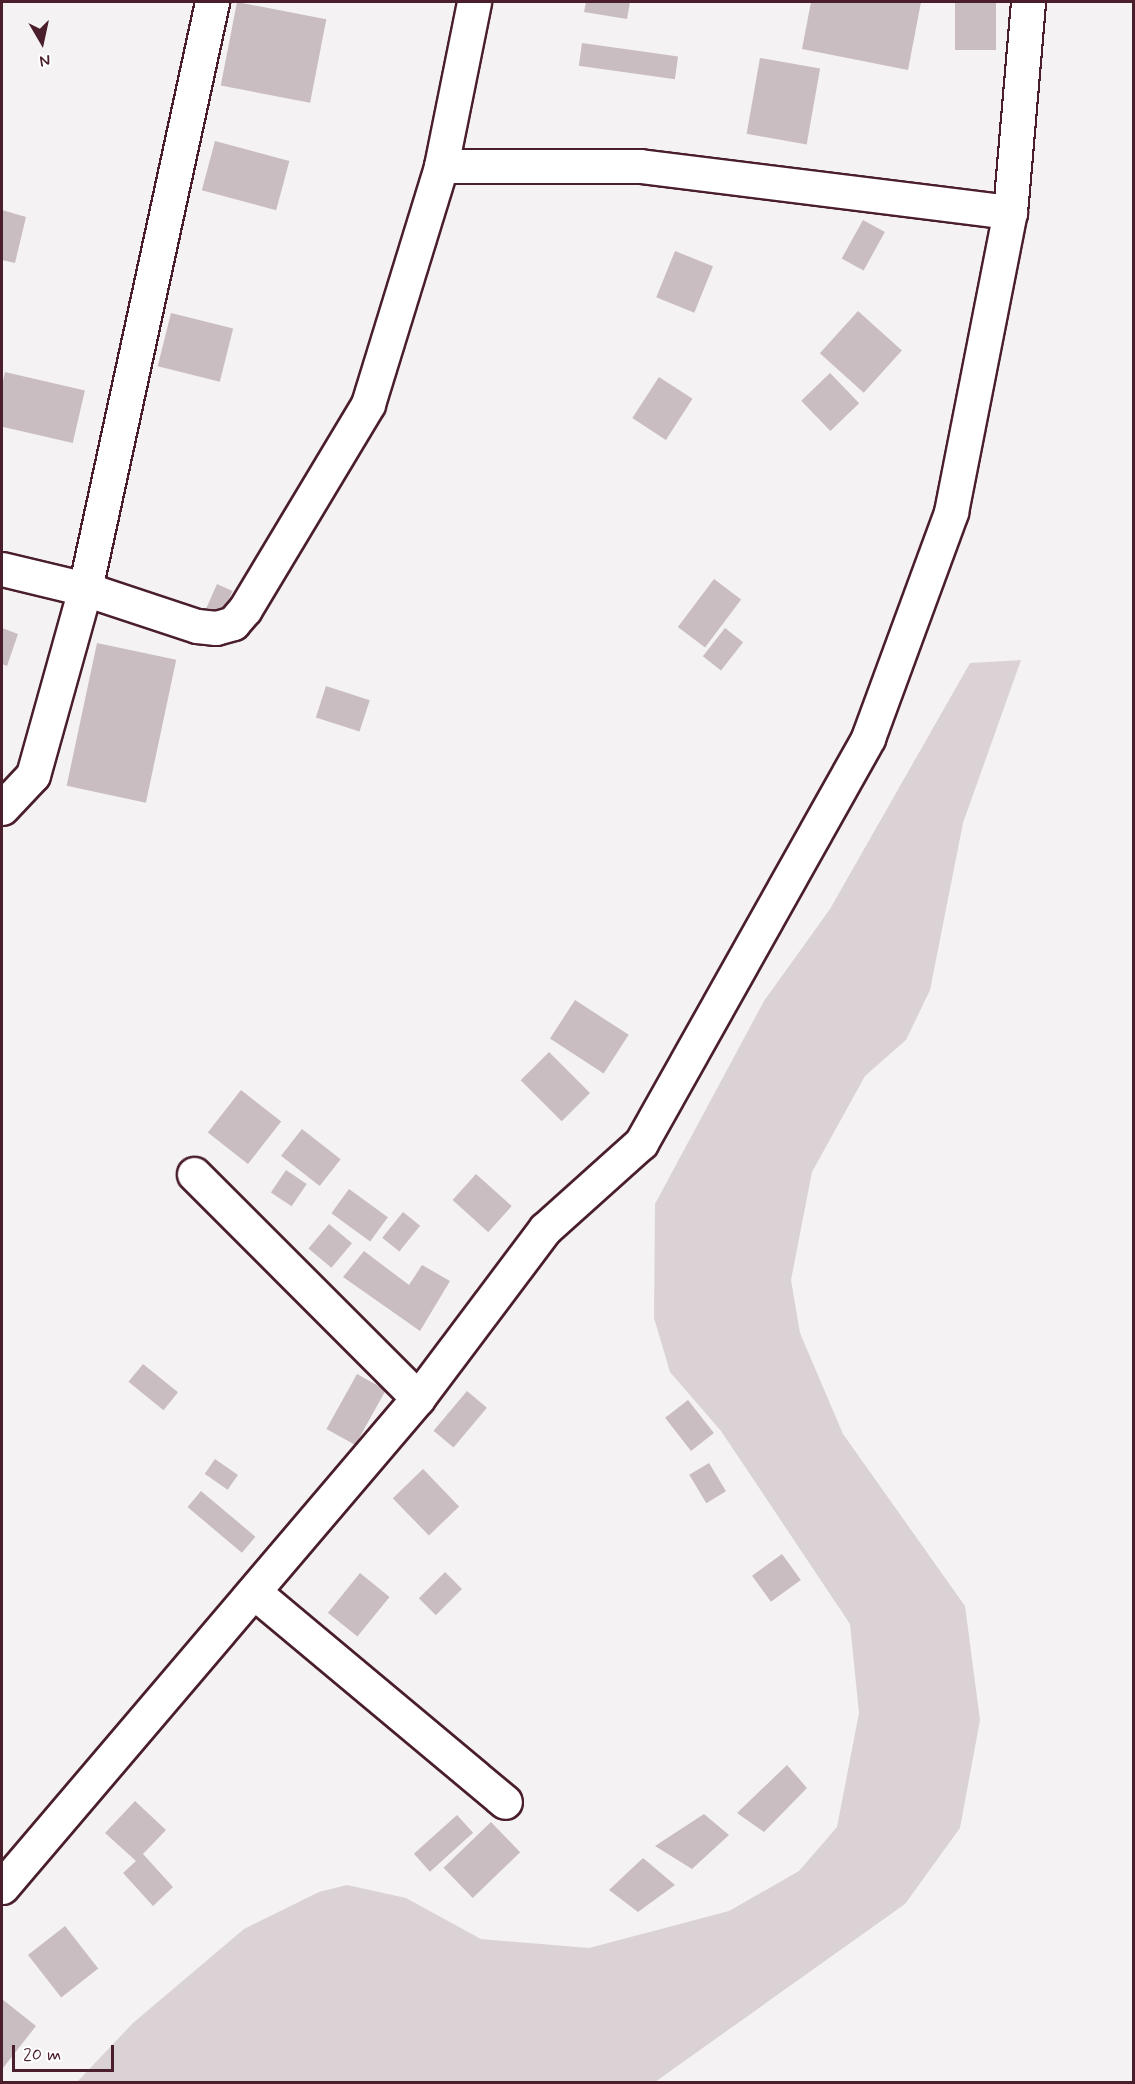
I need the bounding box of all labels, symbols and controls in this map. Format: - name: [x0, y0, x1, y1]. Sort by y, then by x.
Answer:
- north arrow: [12, 12, 72, 72]
- text: N: [38, 49, 52, 71]
- scale bar: [15, 2033, 117, 2071]
- text: 20 m: [23, 2043, 61, 2067]

